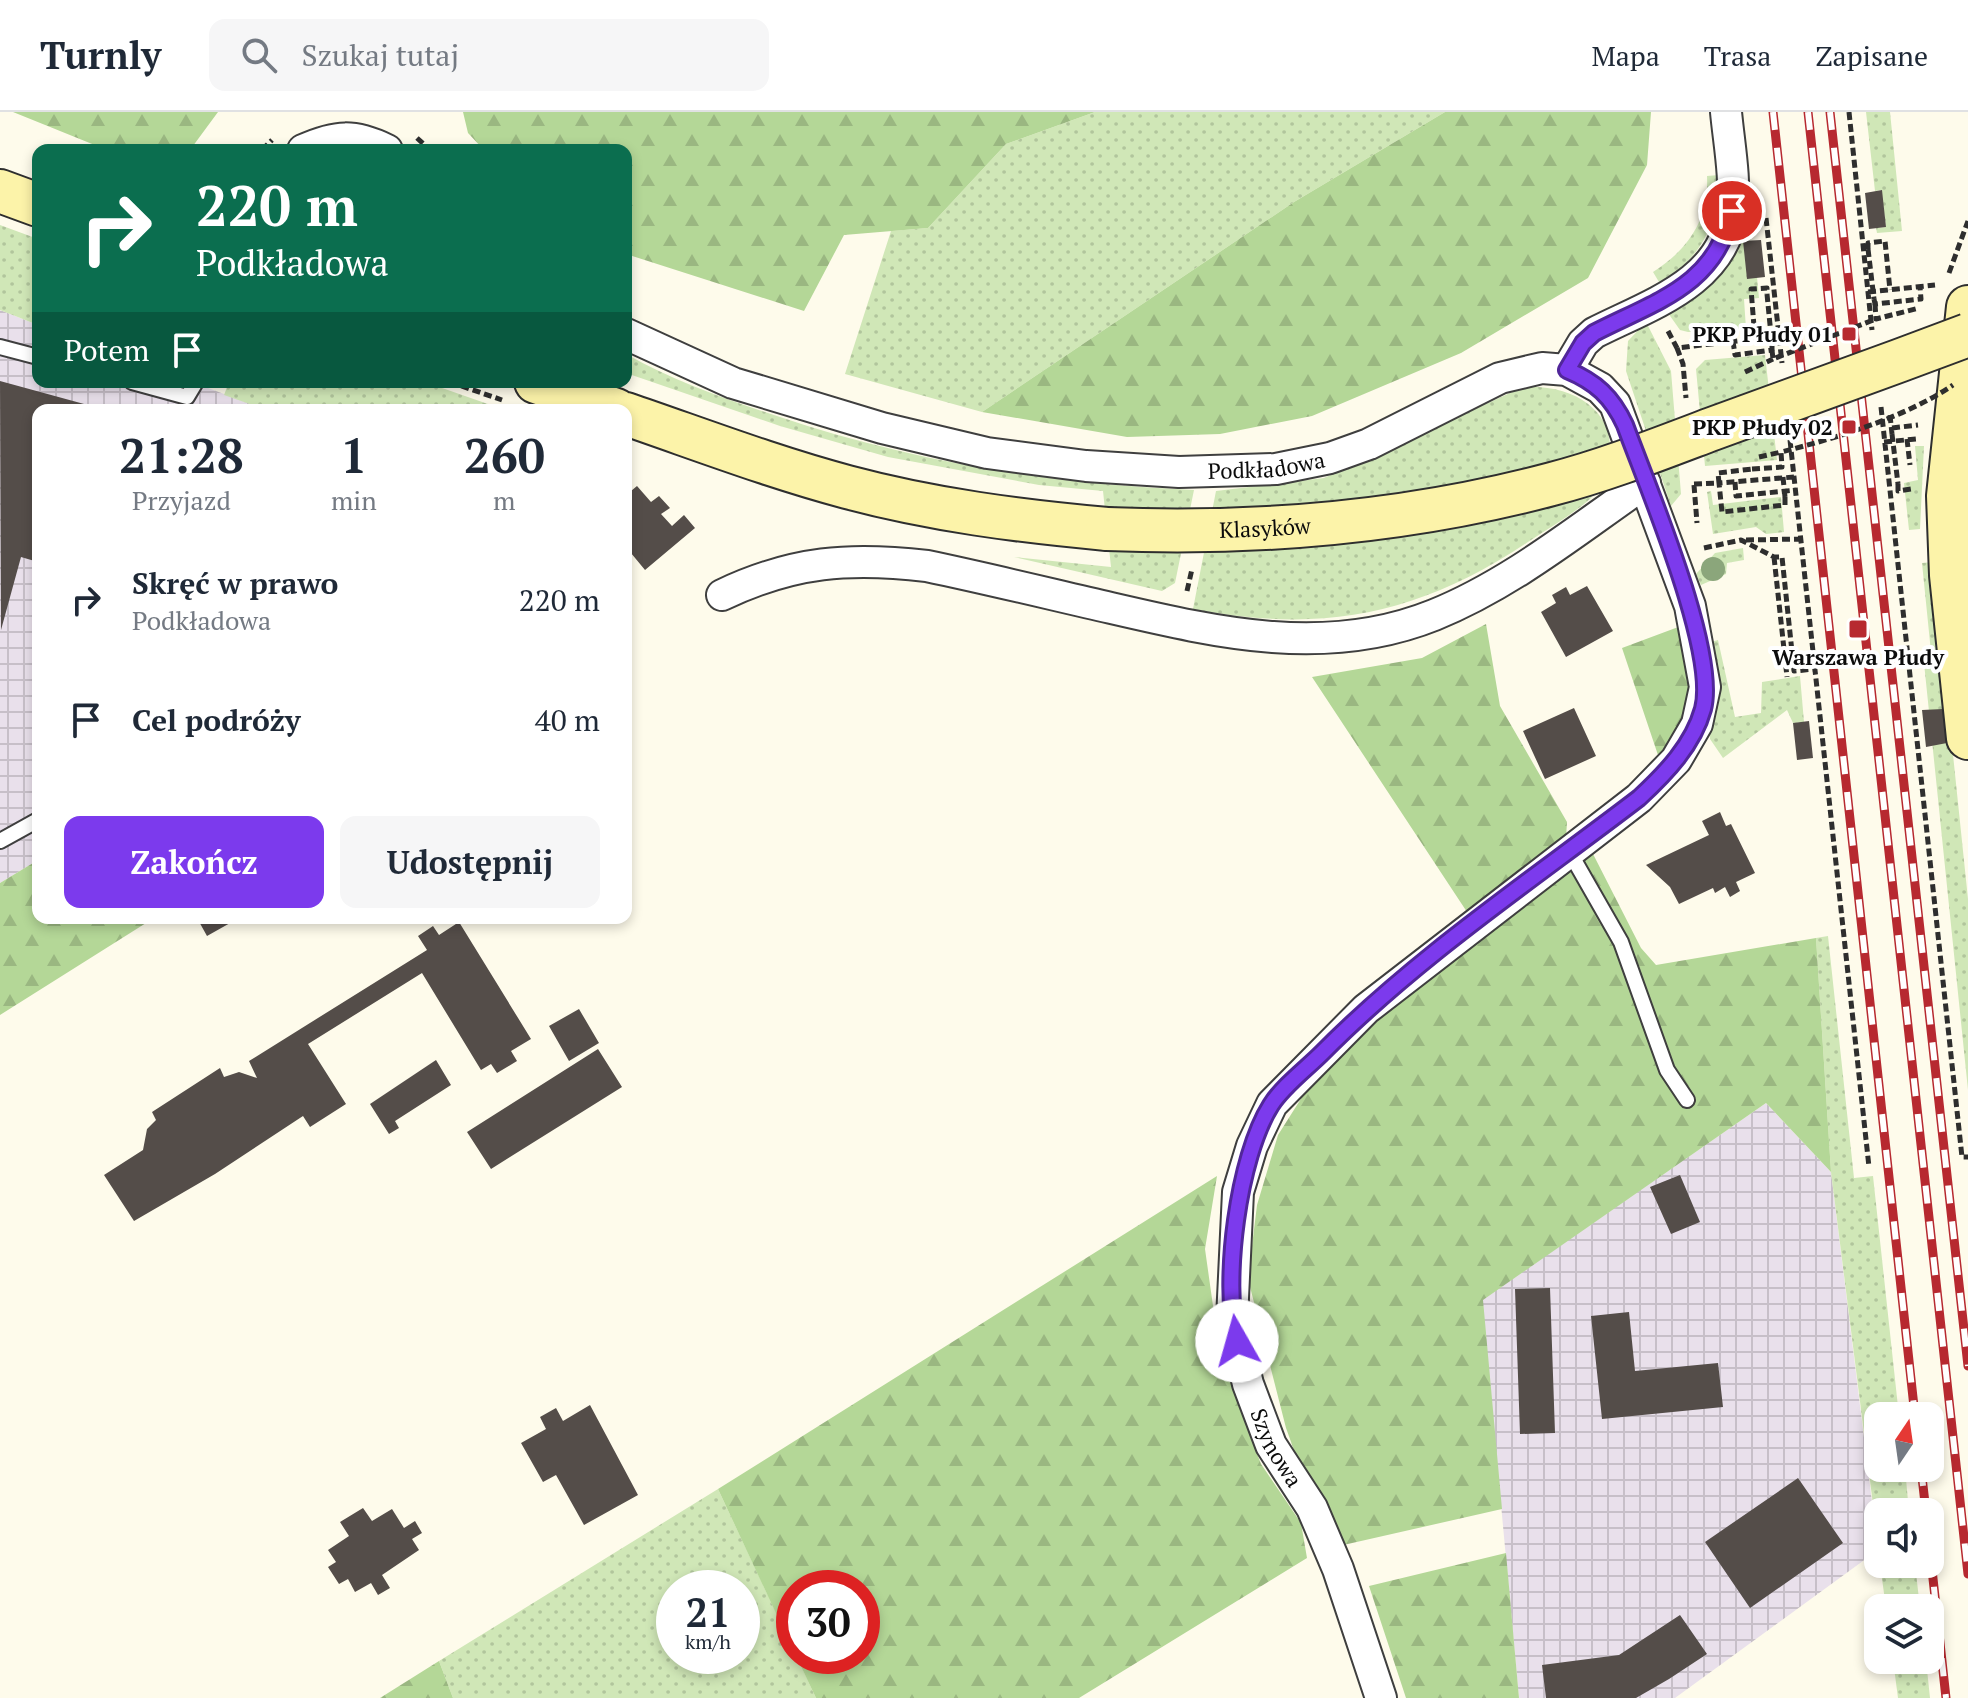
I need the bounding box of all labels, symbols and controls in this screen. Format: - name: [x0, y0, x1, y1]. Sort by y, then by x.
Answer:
- search box: [209, 19, 769, 91]
- text: Turnly: [40, 30, 161, 80]
- icon: search: [237, 33, 281, 77]
- text: Szukaj tutaj: [301, 35, 459, 75]
- text: Mapa: [1591, 37, 1660, 74]
- text: Trasa: [1704, 37, 1772, 74]
- text: Zapisane: [1816, 37, 1928, 74]
- text: 220 m: [196, 168, 358, 242]
- icon: right: [64, 176, 168, 280]
- pin: [1698, 177, 1766, 245]
- icon: arrive: [1710, 189, 1754, 233]
- text: Podkładowa: [196, 239, 389, 286]
- place label: PKP Płudy 01: [1692, 319, 1833, 348]
- marker: PKP Płudy 01: [1840, 325, 1858, 343]
- icon: arrive: [165, 328, 209, 372]
- text: Potem: [64, 330, 149, 370]
- place label: PKP Płudy 02: [1692, 412, 1833, 441]
- marker: PKP Płudy 02: [1840, 418, 1858, 436]
- text: 21:28: [119, 423, 244, 487]
- text: 1: [340, 423, 367, 487]
- text: 260: [464, 423, 545, 487]
- street label: Podkładowa: [1207, 444, 1327, 485]
- text: Przyjazd: [132, 483, 231, 517]
- text: min: [331, 483, 377, 517]
- text: m: [493, 483, 516, 517]
- street label: Klasyków: [1219, 510, 1313, 544]
- text: Skręć w prawo: [132, 563, 338, 603]
- icon: right: [64, 578, 108, 622]
- text: 220 m: [519, 580, 600, 620]
- text: Podkładowa: [132, 603, 271, 637]
- marker: Warszawa Płudy: [1847, 618, 1869, 640]
- place label: Warszawa Płudy: [1772, 642, 1944, 671]
- icon: arrive: [64, 698, 108, 742]
- text: Cel podróży: [132, 700, 301, 740]
- text: 40 m: [535, 700, 600, 740]
- button: Zakończ: [64, 816, 324, 908]
- button: Udostępnij: [340, 816, 600, 908]
- position arrow: [1195, 1299, 1279, 1383]
- north arrow: [1864, 1402, 1944, 1482]
- map controls: [1864, 1402, 1944, 1674]
- street label: Szynowa: [1244, 1404, 1309, 1492]
- button: sound: [1864, 1498, 1944, 1578]
- speed limit sign: 30: [776, 1570, 880, 1674]
- text: 21: [685, 1585, 731, 1638]
- button: layers: [1864, 1594, 1944, 1674]
- text: km/h: [685, 1628, 731, 1655]

